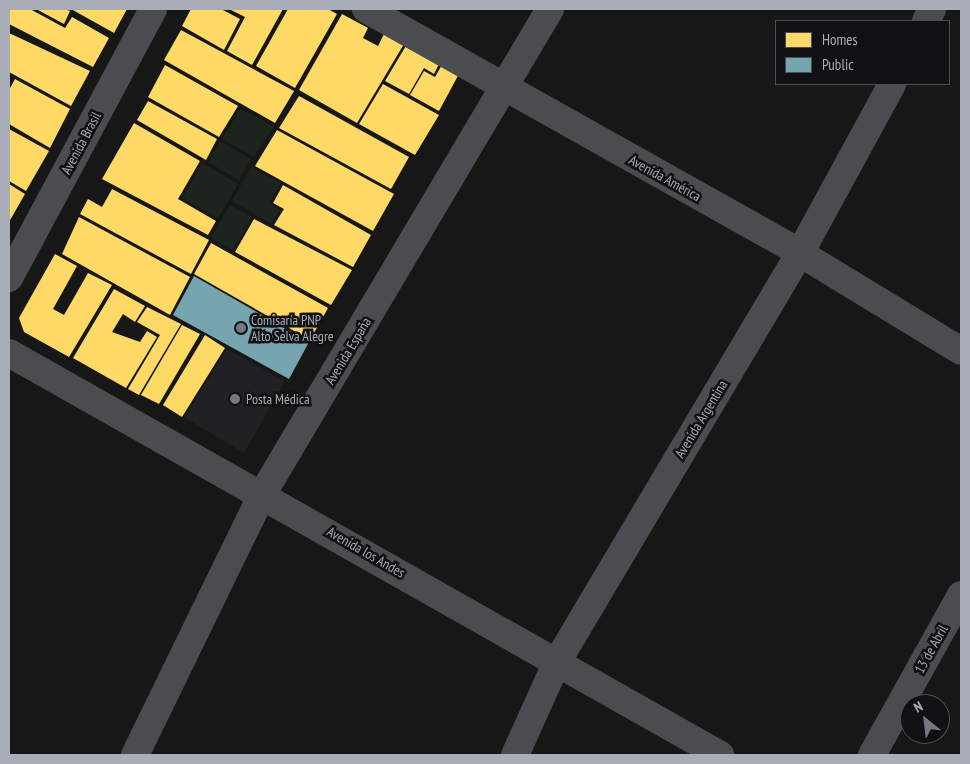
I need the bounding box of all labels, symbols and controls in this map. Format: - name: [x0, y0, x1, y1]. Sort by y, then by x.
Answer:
- legend: [775, 20, 950, 85]
- text: Homes: [822, 30, 858, 49]
- text: Public: [822, 55, 853, 74]
- street label: Avenida Brasil: [58, 109, 104, 177]
- street label: Avenida América: [626, 151, 704, 205]
- place label: Comisaría PNP Alto Selva Alegre: [251, 312, 334, 344]
- street label: Avenida España: [321, 314, 375, 388]
- marker: Comisaría PNP Alto Selva Alegre: [235, 322, 247, 334]
- street label: Avenida Argentina: [671, 377, 731, 461]
- place label: Posta Médica: [246, 391, 309, 407]
- marker: Posta Médica: [228, 392, 242, 406]
- street label: Avenida los Andes: [324, 523, 408, 581]
- street label: 13 de Abril: [911, 622, 951, 676]
- north arrow: [900, 694, 950, 744]
- text: N: [911, 697, 926, 716]

